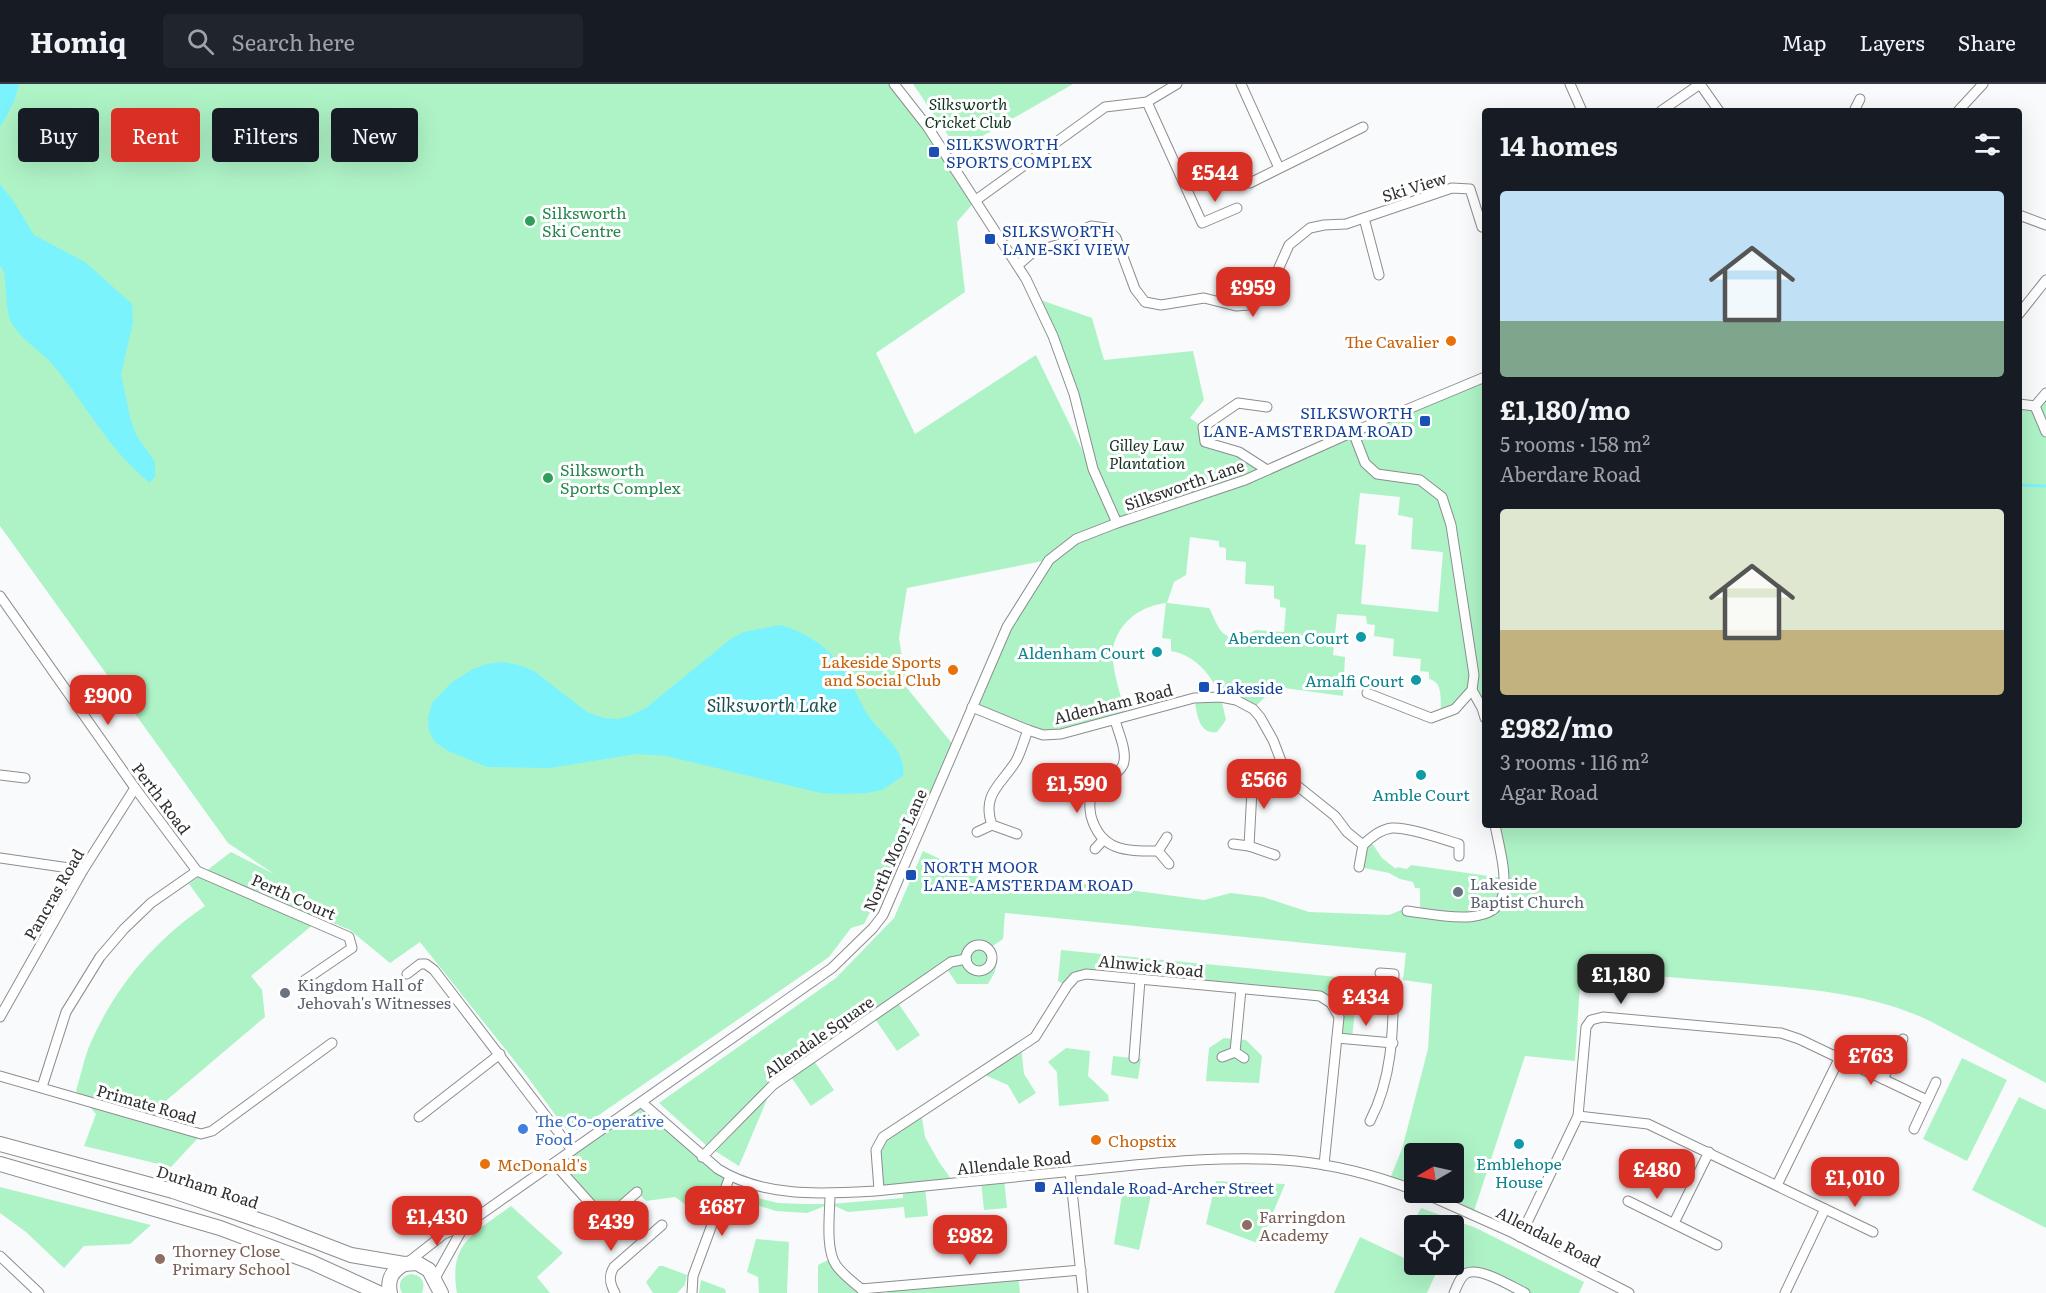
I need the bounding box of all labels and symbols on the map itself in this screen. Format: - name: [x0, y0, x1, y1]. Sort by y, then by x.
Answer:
- park label: Silksworth Cricket Club: [924, 91, 1012, 133]
- place label: SILKSWORTH SPORTS COMPLEX: [946, 131, 1093, 173]
- marker: SILKSWORTH SPORTS COMPLEX: [927, 145, 941, 159]
- pin: £544: [1179, 152, 1251, 203]
- street label: Ski View: [1379, 165, 1450, 207]
- place label: Silksworth Ski Centre: [542, 200, 627, 242]
- marker: Silksworth Ski Centre: [523, 214, 537, 228]
- place label: SILKSWORTH LANE-SKI VIEW: [1002, 218, 1131, 260]
- marker: SILKSWORTH LANE-SKI VIEW: [983, 232, 997, 246]
- pin: £959: [1217, 267, 1289, 318]
- place label: The Cavalier: [1345, 329, 1439, 353]
- marker: The Cavalier: [1444, 334, 1458, 348]
- place label: SILKSWORTH LANE-AMSTERDAM ROAD: [1203, 400, 1413, 442]
- marker: SILKSWORTH LANE-AMSTERDAM ROAD: [1418, 414, 1432, 428]
- park label: Gilley Law Plantation: [1109, 432, 1186, 474]
- street label: Silksworth Lane: [1121, 452, 1247, 516]
- place label: Silksworth Sports Complex: [560, 457, 682, 499]
- marker: Silksworth Sports Complex: [541, 471, 555, 485]
- place label: Aberdeen Court: [1228, 625, 1350, 649]
- marker: Aberdeen Court: [1354, 630, 1368, 644]
- place label: Aldenham Court: [1017, 640, 1146, 664]
- marker: Aldenham Court: [1150, 645, 1164, 659]
- place label: Lakeside Sports and Social Club: [821, 649, 941, 691]
- marker: Lakeside Sports and Social Club: [946, 663, 960, 677]
- place label: Amalfi Court: [1305, 668, 1405, 692]
- marker: Amalfi Court: [1409, 673, 1423, 687]
- pin: £900: [72, 675, 144, 726]
- place label: Lakeside: [1216, 675, 1283, 699]
- street label: Aldenham Road: [1051, 677, 1175, 729]
- marker: Lakeside: [1197, 680, 1211, 694]
- water label: Silksworth Lake: [707, 691, 837, 718]
- street label: Perth Road: [127, 757, 197, 839]
- pin: £566: [1228, 759, 1300, 810]
- pin: £1,590: [1028, 763, 1126, 814]
- marker: Amble Court: [1414, 768, 1428, 782]
- place label: Amble Court: [1372, 782, 1470, 806]
- street label: North Moor Lane: [856, 785, 932, 915]
- street label: Pancras Road: [17, 844, 89, 944]
- place label: NORTH MOOR LANE-AMSTERDAM ROAD: [923, 854, 1133, 896]
- street label: Perth Court: [248, 867, 341, 926]
- marker: NORTH MOOR LANE-AMSTERDAM ROAD: [904, 868, 918, 882]
- place label: Lakeside Baptist Church: [1470, 871, 1585, 913]
- marker: Lakeside Baptist Church: [1451, 885, 1465, 899]
- street label: Alnwick Road: [1097, 948, 1205, 982]
- pin: £1,180: [1572, 954, 1670, 1005]
- place label: Kingdom Hall of Jehovah's Witnesses: [297, 972, 451, 1014]
- pin: £434: [1330, 976, 1402, 1027]
- marker: Kingdom Hall of Jehovah's Witnesses: [278, 986, 292, 1000]
- street label: Allendale Square: [758, 989, 878, 1083]
- pin: £763: [1835, 1035, 1907, 1086]
- street label: Primate Road: [94, 1077, 200, 1129]
- place label: The Co-operative Food: [535, 1108, 664, 1150]
- marker: The Co-operative Food: [516, 1122, 530, 1136]
- place label: Chopstix: [1108, 1128, 1177, 1152]
- marker: Chopstix: [1089, 1133, 1103, 1147]
- marker: Emblehope House: [1512, 1137, 1526, 1151]
- north arrow: [1404, 1143, 1464, 1203]
- street label: Allendale Road: [956, 1144, 1073, 1180]
- pin: £480: [1621, 1149, 1693, 1200]
- place label: Emblehope House: [1476, 1151, 1562, 1193]
- place label: McDonald's: [497, 1152, 587, 1176]
- marker: McDonald's: [478, 1157, 492, 1171]
- pin: £1,010: [1806, 1157, 1904, 1208]
- street label: Durham Road: [154, 1158, 262, 1214]
- place label: Allendale Road-Archer Street: [1052, 1175, 1275, 1199]
- marker: Allendale Road-Archer Street: [1033, 1180, 1047, 1194]
- pin: £687: [686, 1186, 758, 1237]
- pin: £1,430: [388, 1196, 486, 1247]
- street label: Allendale Road: [1492, 1199, 1606, 1273]
- pin: £439: [575, 1201, 647, 1252]
- place label: Farringdon Academy: [1259, 1204, 1346, 1246]
- pin: £982: [934, 1215, 1006, 1266]
- marker: Farringdon Academy: [1240, 1218, 1254, 1232]
- place label: Thorney Close Primary School: [172, 1238, 290, 1280]
- marker: Thorney Close Primary School: [153, 1252, 167, 1266]

